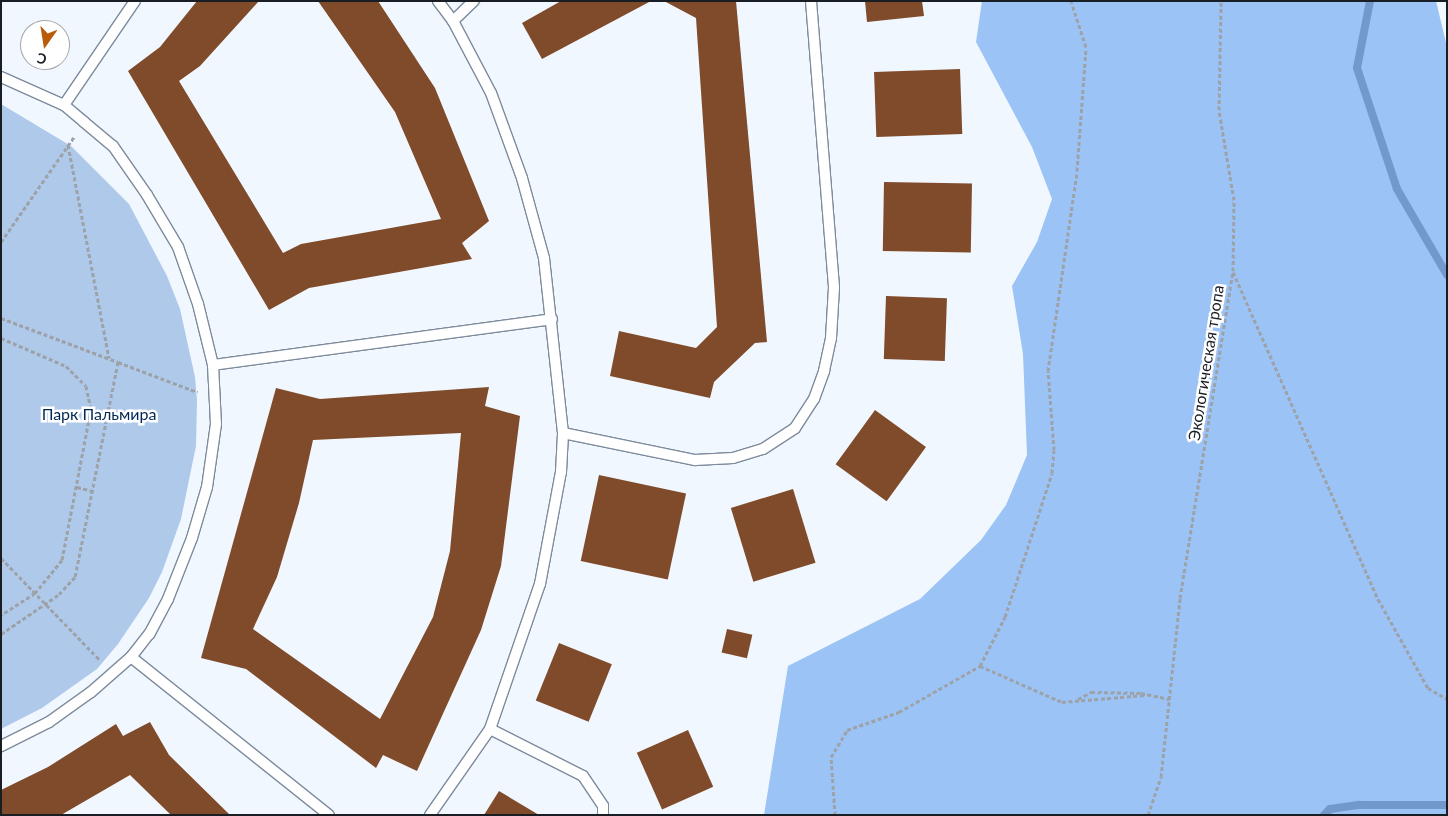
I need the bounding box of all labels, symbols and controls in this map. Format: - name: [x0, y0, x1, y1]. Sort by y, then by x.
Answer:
- north arrow: [20, 20, 70, 70]
- text: С: [35, 50, 48, 68]
- street label: Экологическая тропа: [1184, 284, 1228, 442]
- park label: Парк Пальмира: [42, 404, 156, 424]

